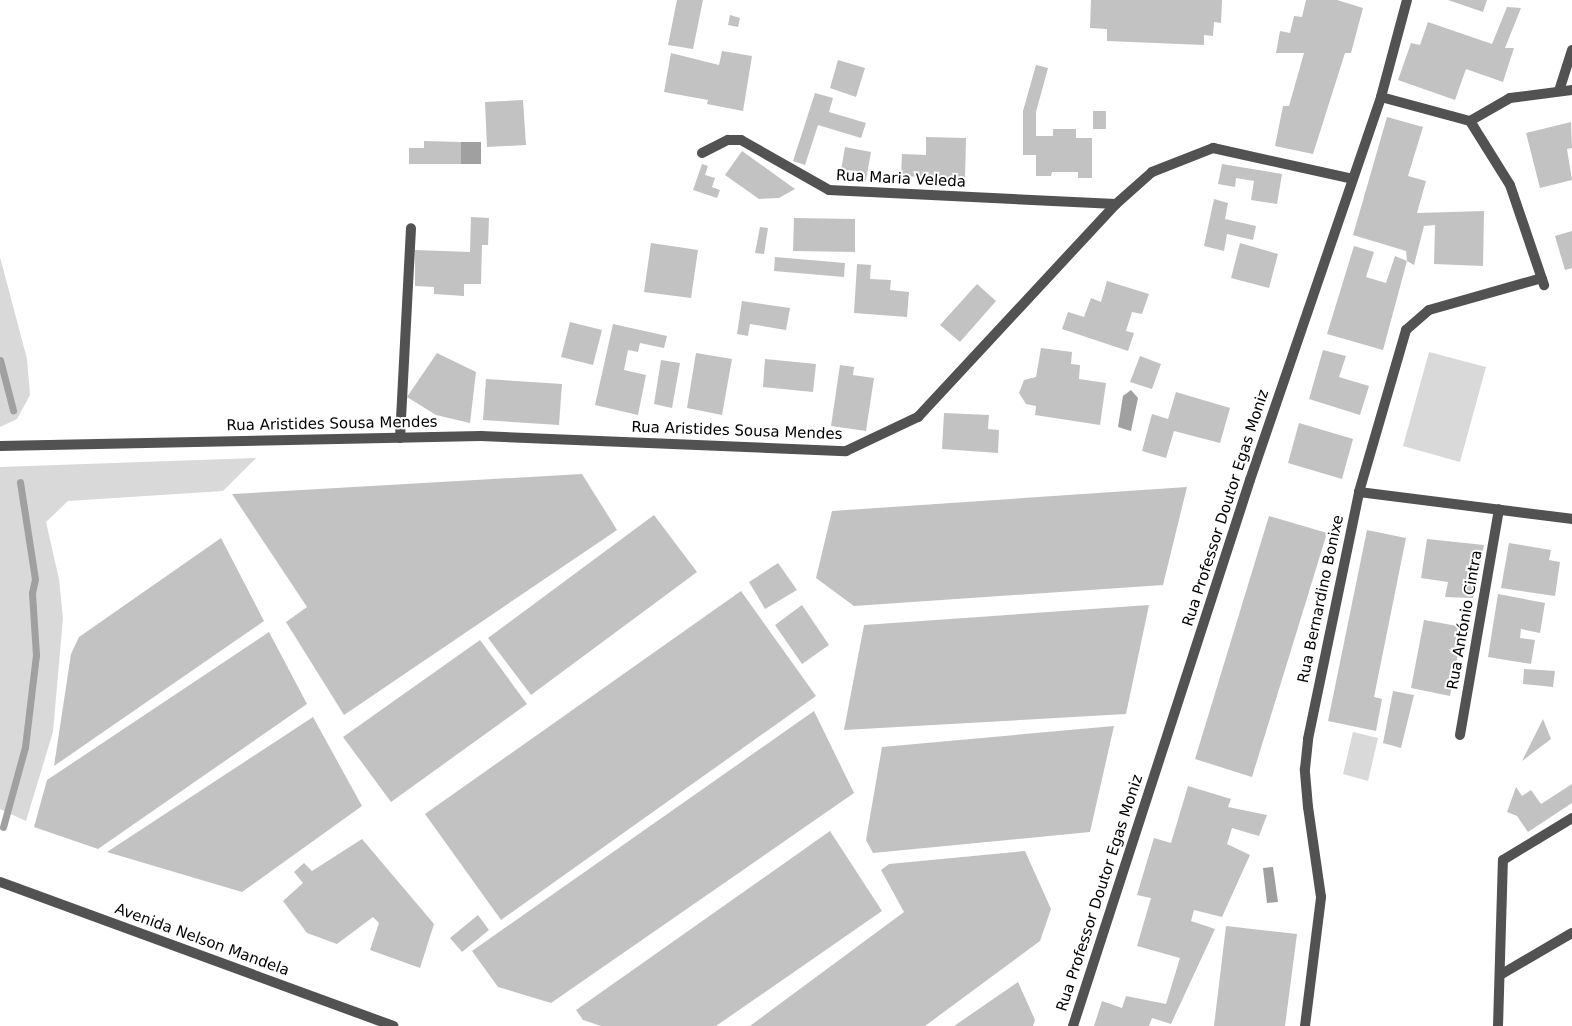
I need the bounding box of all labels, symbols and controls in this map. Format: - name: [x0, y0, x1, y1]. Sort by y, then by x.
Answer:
- street label: Rua Maria Veleda: [836, 167, 966, 191]
- street label: Rua Professor Doutor Egas Moniz: [1179, 387, 1273, 629]
- street label: Rua Aristides Sousa Mendes: [226, 413, 438, 435]
- street label: Rua Aristides Sousa Mendes: [631, 418, 843, 444]
- street label: Rua Bernardino Bonixe: [1294, 513, 1348, 685]
- street label: Rua António Cintra: [1444, 549, 1486, 691]
- street label: Rua Professor Doutor Egas Moniz: [1053, 772, 1147, 1014]
- street label: Avenida Nelson Mandela: [112, 900, 292, 980]

